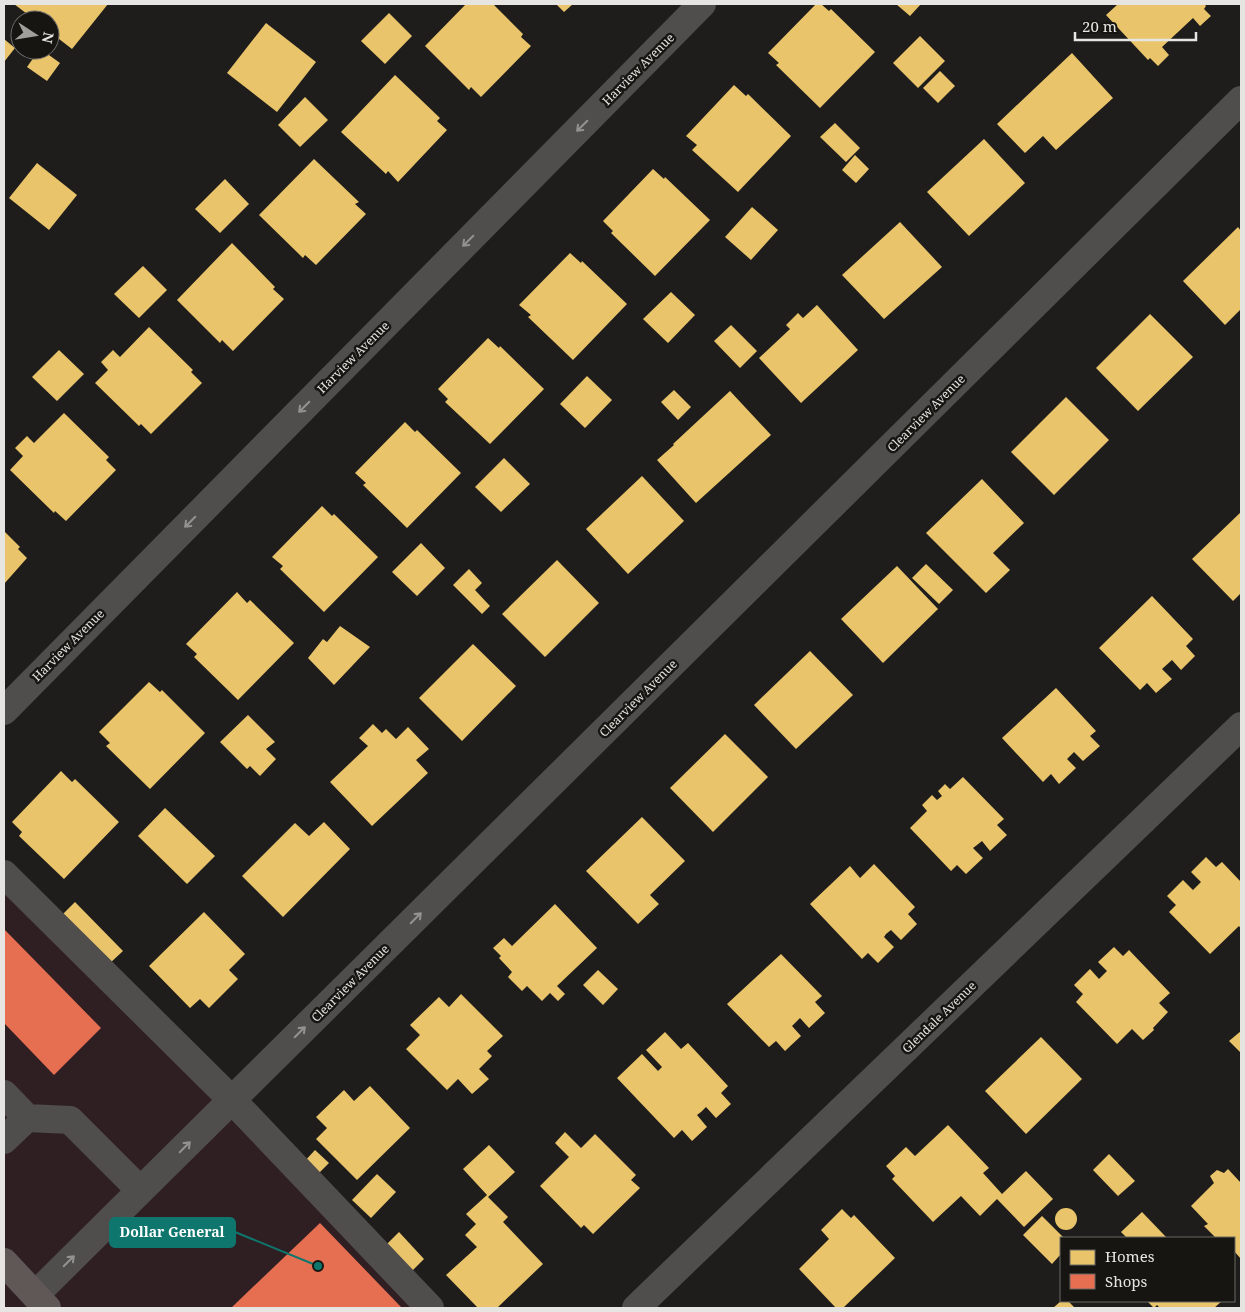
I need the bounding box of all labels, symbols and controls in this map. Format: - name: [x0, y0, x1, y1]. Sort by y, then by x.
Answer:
- north arrow: [10, 10, 60, 60]
- scale bar: [1075, 10, 1196, 42]
- text: 20 m: [1082, 16, 1117, 36]
- street label: Harview Avenue: [598, 29, 678, 109]
- text: N: [38, 30, 59, 45]
- one-way arrow: [576, 119, 588, 132]
- one-way arrow: [462, 235, 474, 247]
- street label: Harview Avenue: [313, 317, 393, 397]
- street label: Clearview Avenue: [883, 370, 969, 456]
- one-way arrow: [298, 400, 310, 413]
- one-way arrow: [184, 516, 196, 528]
- street label: Harview Avenue: [28, 605, 108, 685]
- street label: Clearview Avenue: [595, 655, 681, 741]
- one-way arrow: [409, 912, 422, 924]
- street label: Clearview Avenue: [307, 940, 393, 1026]
- street label: Glendale Avenue: [898, 977, 980, 1057]
- one-way arrow: [294, 1026, 306, 1038]
- one-way arrow: [179, 1140, 191, 1153]
- callout: Dollar General: [110, 1218, 235, 1247]
- text: Dollar General: [119, 1222, 225, 1241]
- legend: [1060, 1237, 1235, 1302]
- text: Homes: [1105, 1246, 1155, 1266]
- one-way arrow: [63, 1255, 76, 1267]
- text: Shops: [1105, 1271, 1148, 1291]

